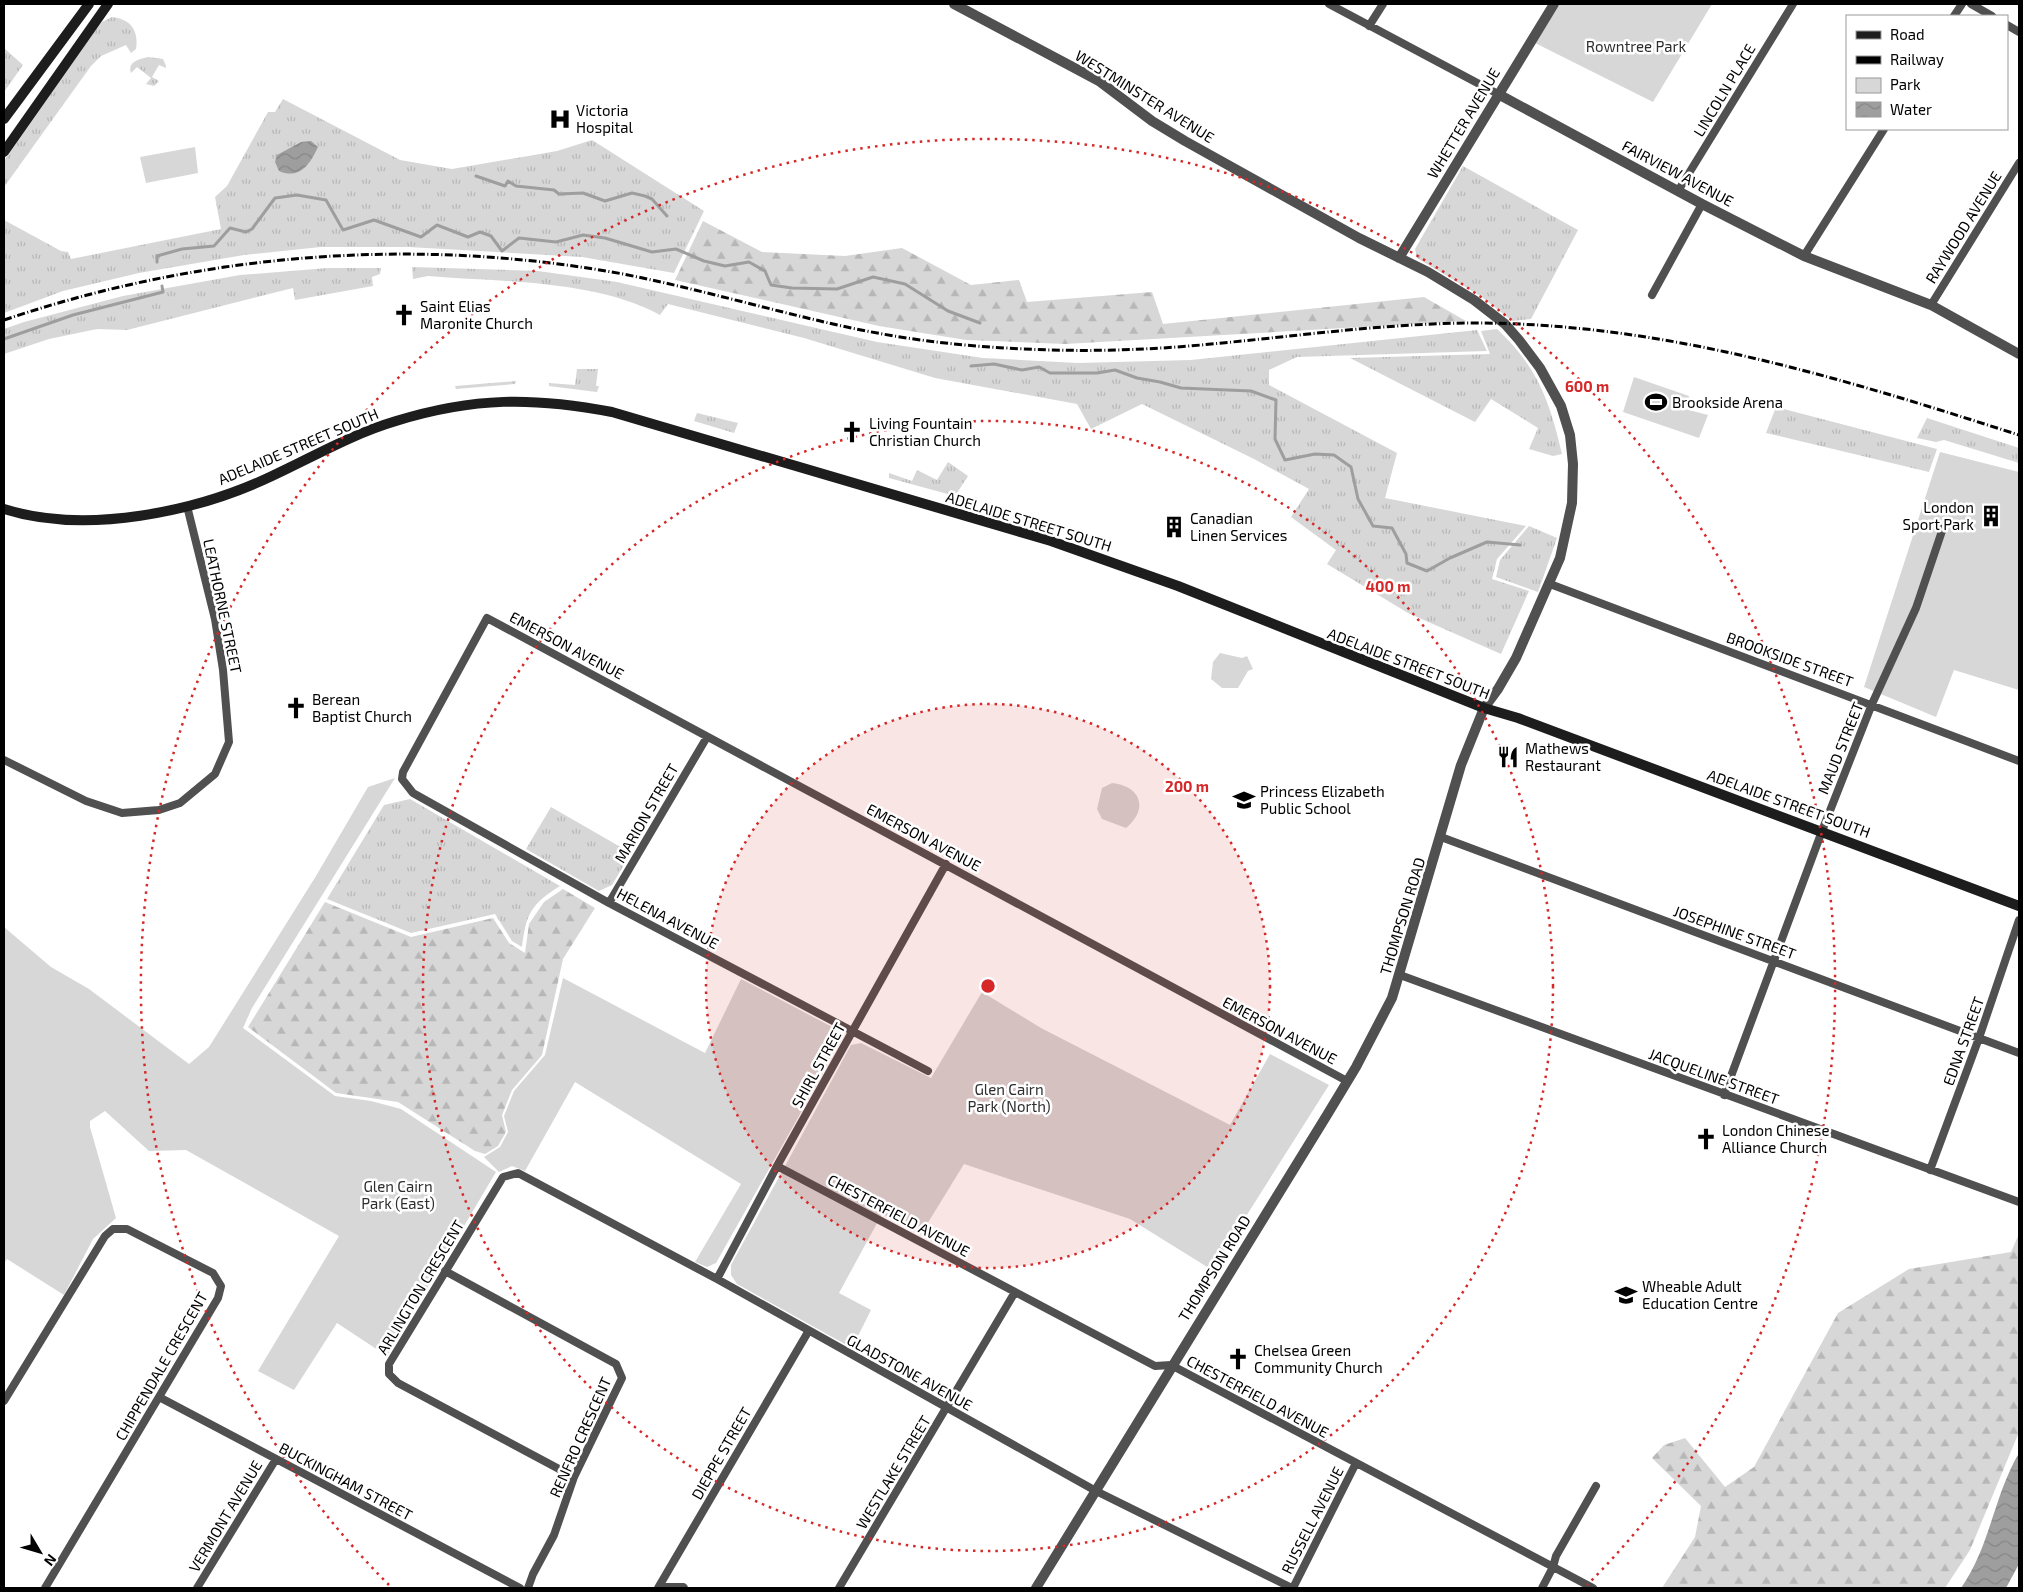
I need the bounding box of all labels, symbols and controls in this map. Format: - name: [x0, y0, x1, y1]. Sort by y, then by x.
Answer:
- legend: [1846, 15, 2008, 130]
- text: Road: [1890, 25, 1925, 43]
- park label: Rowntree Park: [1586, 37, 1687, 55]
- street label: LINCOLN PLACE: [1689, 40, 1759, 140]
- street label: WESTMINSTER AVENUE: [1072, 46, 1218, 146]
- text: Railway: [1890, 50, 1944, 68]
- street label: WHETTER AVENUE: [1423, 64, 1503, 182]
- text: Park: [1890, 75, 1921, 93]
- text: Water: [1890, 100, 1932, 118]
- place label: Victoria Hospital: [576, 101, 634, 136]
- hospital icon: Victoria Hospital: [547, 106, 573, 132]
- street label: FAIRVIEW AVENUE: [1619, 136, 1737, 210]
- street label: RAYWOOD AVENUE: [1921, 168, 2005, 286]
- place label: Saint Elias Maronite Church: [420, 297, 533, 332]
- church icon: Saint Elias Maronite Church: [391, 302, 417, 328]
- text: 600 m: [1565, 377, 1609, 395]
- sports icon: Brookside Arena: [1643, 389, 1669, 415]
- place label: Brookside Arena: [1672, 393, 1783, 411]
- street label: ADELAIDE STREET SOUTH: [215, 404, 381, 488]
- place label: Living Fountain Christian Church: [869, 414, 981, 449]
- church icon: Living Fountain Christian Church: [839, 419, 865, 445]
- street label: ADELAIDE STREET SOUTH: [944, 487, 1114, 555]
- place label: London Sport Park: [1903, 498, 1974, 533]
- building icon: London Sport Park: [1978, 503, 2004, 529]
- place label: Canadian Linen Services: [1190, 509, 1287, 544]
- building icon: Canadian Linen Services: [1161, 514, 1187, 540]
- street label: LEATHORNE STREET: [200, 537, 246, 675]
- text: 400 m: [1366, 577, 1410, 595]
- street label: EMERSON AVENUE: [507, 607, 627, 683]
- street label: ADELAIDE STREET SOUTH: [1325, 624, 1493, 702]
- street label: BROOKSIDE STREET: [1724, 628, 1856, 690]
- place label: Berean Baptist Church: [312, 690, 412, 725]
- church icon: Berean Baptist Church: [283, 695, 309, 721]
- street label: MAUD STREET: [1813, 699, 1867, 797]
- place label: Mathews Restaurant: [1525, 739, 1601, 774]
- restaurant icon: Mathews Restaurant: [1495, 744, 1521, 770]
- street label: MARION STREET: [610, 760, 682, 866]
- street label: ADELAIDE STREET SOUTH: [1705, 765, 1873, 841]
- text: 200 m: [1165, 777, 1209, 795]
- place label: Princess Elizabeth Public School: [1260, 782, 1385, 817]
- school or university icon: Princess Elizabeth Public School: [1231, 787, 1257, 813]
- street label: EMERSON AVENUE: [864, 799, 984, 875]
- street label: THOMPSON ROAD: [1376, 855, 1428, 977]
- street label: HELENA AVENUE: [614, 884, 722, 952]
- street label: JOSEPHINE STREET: [1671, 901, 1799, 963]
- centre of rings: [979, 977, 997, 995]
- street label: EMERSON AVENUE: [1220, 992, 1340, 1068]
- street label: EDNA STREET: [1939, 994, 1987, 1088]
- street label: SHIRL STREET: [787, 1019, 849, 1111]
- street label: JACQUELINE STREET: [1646, 1044, 1782, 1109]
- park label: Glen Cairn Park (North): [967, 1080, 1051, 1115]
- place label: London Chinese Alliance Church: [1722, 1121, 1830, 1156]
- church icon: London Chinese Alliance Church: [1693, 1126, 1719, 1152]
- street label: CHESTERFIELD AVENUE: [825, 1170, 973, 1260]
- park label: Glen Cairn Park (East): [361, 1177, 435, 1212]
- street label: THOMPSON ROAD: [1174, 1212, 1254, 1324]
- street label: ARLINGTON CRESCENT: [373, 1216, 467, 1357]
- place label: Wheable Adult Education Centre: [1642, 1277, 1758, 1312]
- school or university icon: Wheable Adult Education Centre: [1613, 1282, 1639, 1308]
- street label: CHIPPENDALE CRESCENT: [111, 1288, 211, 1444]
- street label: GLADSTONE AVENUE: [844, 1330, 976, 1414]
- place label: Chelsea Green Community Church: [1254, 1341, 1383, 1376]
- church icon: Chelsea Green Community Church: [1225, 1346, 1251, 1372]
- street label: CHESTERFIELD AVENUE: [1184, 1351, 1332, 1441]
- street label: RENFRO CRESCENT: [545, 1374, 615, 1500]
- street label: DIEPPE STREET: [687, 1403, 755, 1502]
- street label: WESTLAKE STREET: [852, 1412, 934, 1532]
- street label: BUCKINGHAM STREET: [276, 1438, 416, 1524]
- street label: VERMONT AVENUE: [185, 1457, 265, 1575]
- street label: RUSSELL AVENUE: [1277, 1463, 1347, 1577]
- north arrow: [15, 1527, 65, 1577]
- text: N: [41, 1551, 60, 1570]

